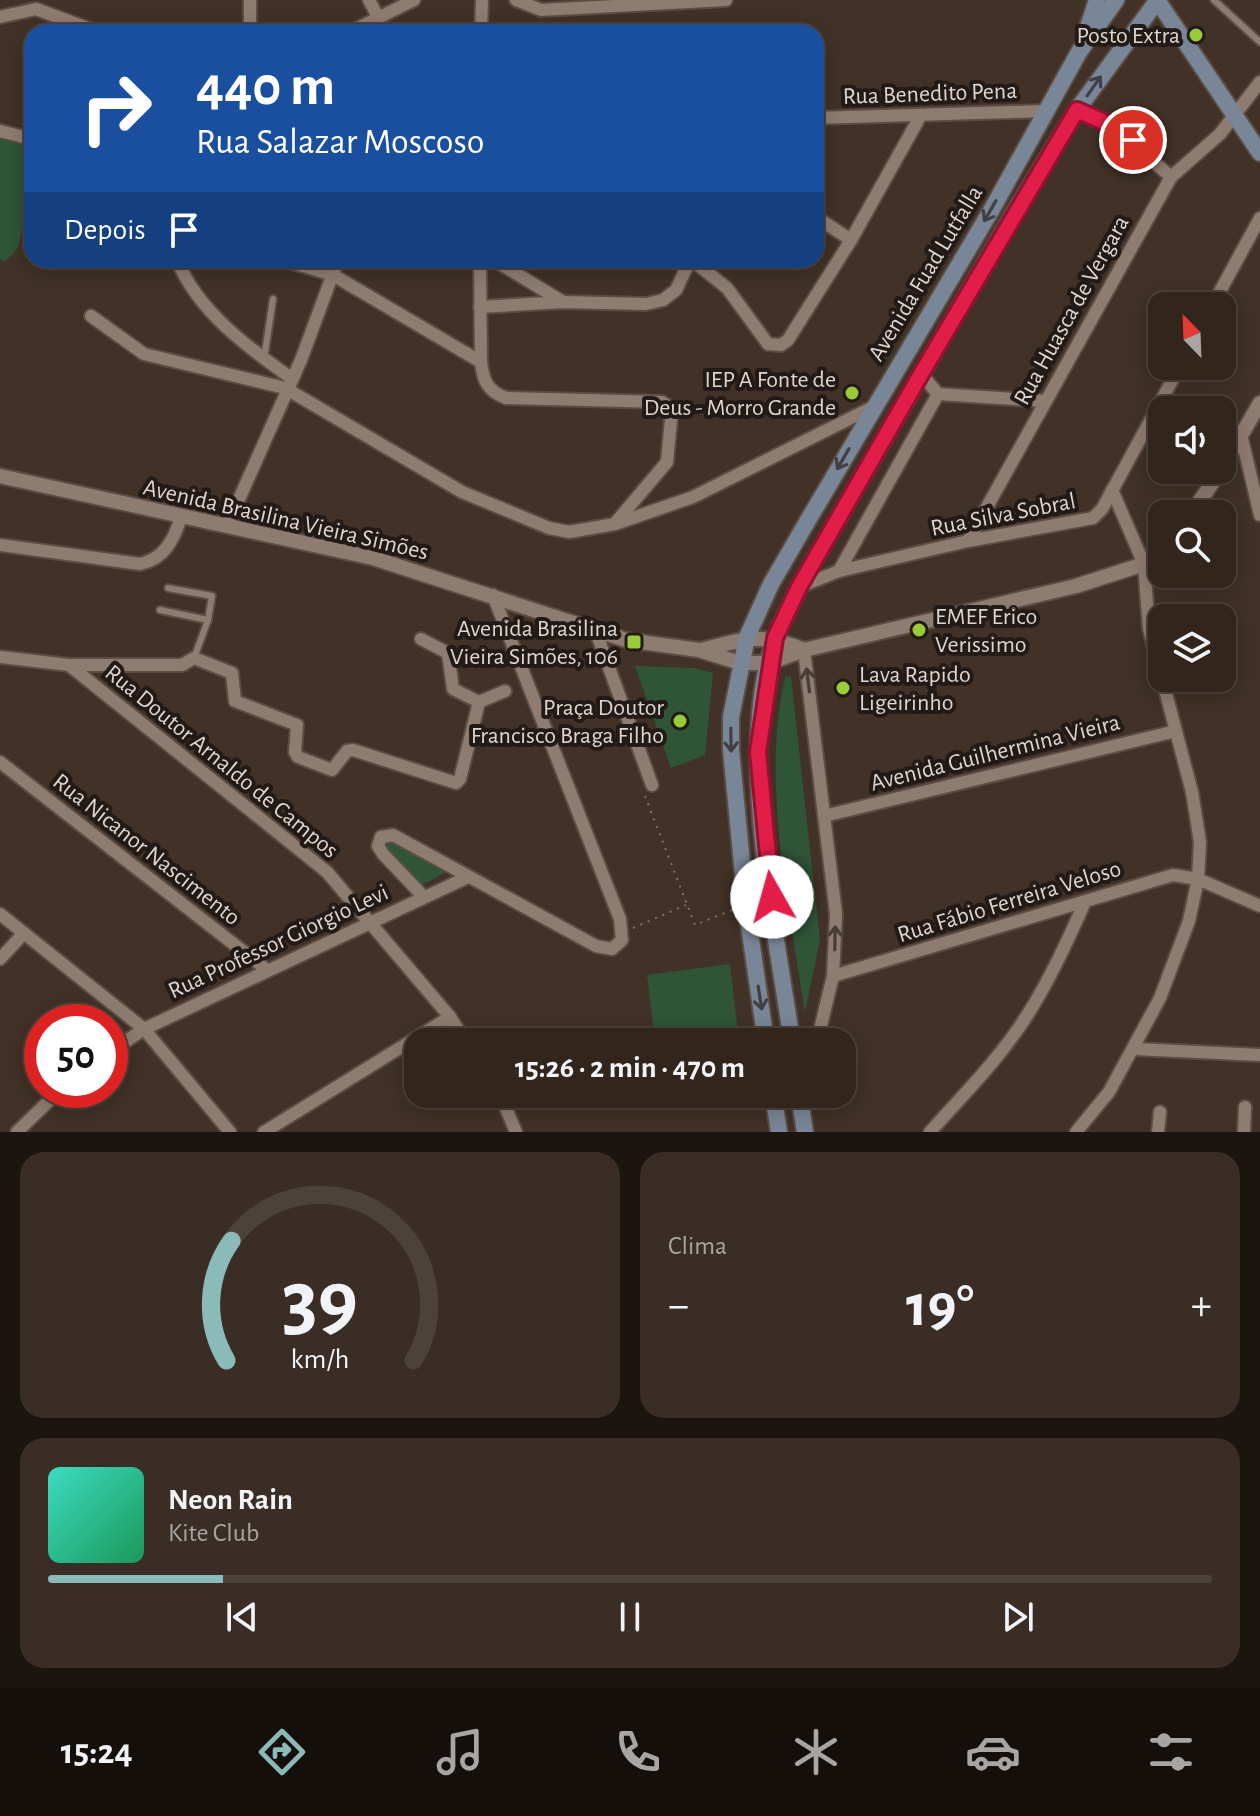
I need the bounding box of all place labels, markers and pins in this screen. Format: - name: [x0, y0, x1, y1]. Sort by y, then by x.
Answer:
- place label: Posto Extra: [1077, 24, 1180, 48]
- marker: Posto Extra: [1187, 26, 1205, 44]
- pin: [1099, 106, 1167, 174]
- place label: IEP A Fonte de Deus - Morro Grande: [644, 368, 836, 420]
- marker: IEP A Fonte de Deus - Morro Grande: [843, 384, 861, 402]
- place label: EMEF Erico Verissimo: [935, 605, 1037, 657]
- place label: Avenida Brasilina Vieira Simões, 106: [450, 617, 618, 669]
- marker: EMEF Erico Verissimo: [910, 621, 928, 639]
- marker: Avenida Brasilina Vieira Simões, 106: [625, 633, 643, 651]
- place label: Lava Rapido Ligeirinho: [859, 663, 971, 715]
- marker: Lava Rapido Ligeirinho: [834, 679, 852, 697]
- place label: Praça Doutor Francisco Braga Filho: [471, 696, 664, 748]
- marker: Praça Doutor Francisco Braga Filho: [671, 712, 689, 730]

